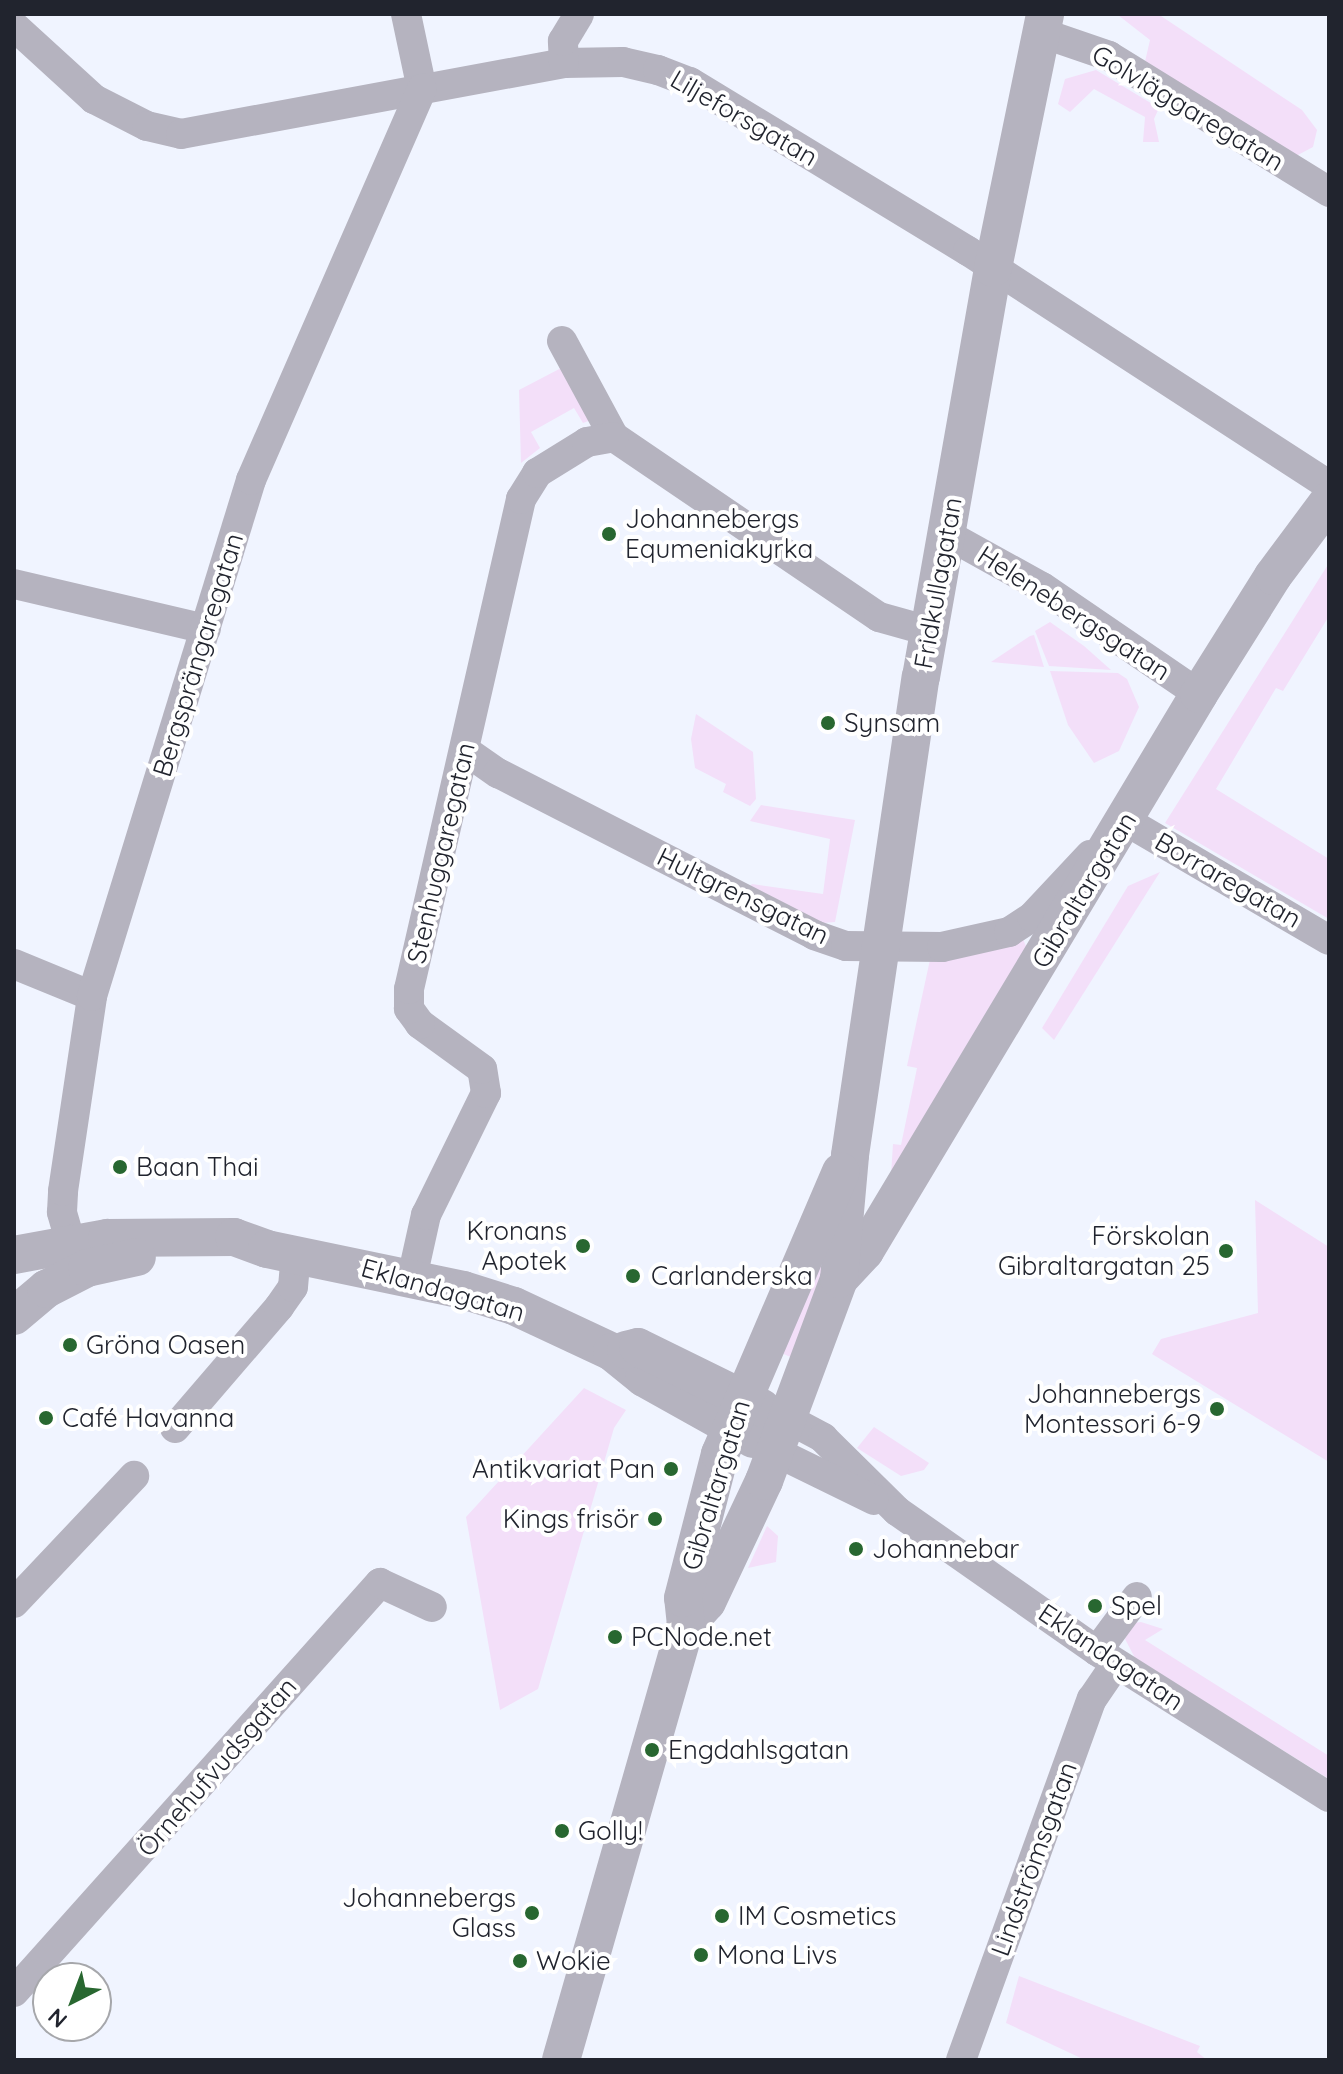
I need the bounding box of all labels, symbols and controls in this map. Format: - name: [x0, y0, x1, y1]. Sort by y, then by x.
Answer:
- street label: Golvläggaregatan: [1086, 38, 1290, 178]
- street label: Liljeforsgatan: [665, 63, 823, 173]
- street label: Fridkullagatan: [908, 495, 968, 671]
- place label: Johannebergs Equmeniakyrka: [625, 503, 813, 564]
- marker: Johannebergs Equmeniakyrka: [600, 525, 618, 543]
- street label: Bergsprängaregatan: [146, 530, 250, 780]
- street label: Helenebergsgatan: [972, 539, 1176, 687]
- place label: Synsam: [844, 707, 940, 739]
- marker: Synsam: [819, 714, 837, 732]
- street label: Stenhuggaregatan: [400, 739, 482, 967]
- street label: Gibraltargatan: [1025, 806, 1143, 974]
- street label: Borraregatan: [1149, 826, 1307, 934]
- street label: Hultgrensgatan: [652, 841, 834, 951]
- place label: Baan Thai: [136, 1151, 259, 1183]
- marker: Baan Thai: [111, 1158, 129, 1176]
- place label: Kronans Apotek: [467, 1215, 567, 1276]
- place label: Förskolan Gibraltargatan 25: [998, 1220, 1210, 1282]
- marker: Kronans Apotek: [574, 1237, 592, 1255]
- marker: Förskolan Gibraltargatan 25: [1217, 1242, 1235, 1260]
- street label: Eklandagatan: [358, 1252, 528, 1328]
- place label: Carlanderska: [651, 1260, 813, 1292]
- marker: Carlanderska: [622, 1265, 644, 1287]
- place label: Gröna Oasen: [86, 1329, 245, 1361]
- marker: Gröna Oasen: [61, 1336, 79, 1354]
- place label: Johannebergs Montessori 6-9: [1024, 1378, 1201, 1440]
- street label: Gibraltargatan: [675, 1396, 757, 1574]
- marker: Johannebergs Montessori 6-9: [1208, 1400, 1226, 1418]
- place label: Café Havanna: [62, 1402, 234, 1434]
- marker: Café Havanna: [37, 1409, 55, 1427]
- place label: Antikvariat Pan: [472, 1453, 655, 1485]
- marker: Antikvariat Pan: [662, 1460, 680, 1478]
- place label: Kings frisör: [503, 1503, 639, 1535]
- marker: Kings frisör: [646, 1510, 664, 1528]
- place label: Johannebar: [872, 1533, 1019, 1565]
- marker: Johannebar: [847, 1540, 865, 1558]
- place label: Spel: [1111, 1590, 1162, 1622]
- street label: Eklandagatan: [1033, 1597, 1189, 1717]
- marker: Spel: [1086, 1597, 1104, 1615]
- place label: PCNode.net: [631, 1621, 772, 1653]
- marker: PCNode.net: [606, 1628, 624, 1646]
- street label: Örnehufvudsgatan: [131, 1671, 303, 1863]
- place label: Engdahlsgatan: [668, 1734, 849, 1766]
- marker: Engdahlsgatan: [643, 1741, 661, 1759]
- street label: Lindströmsgatan: [984, 1758, 1084, 1960]
- place label: Golly!: [578, 1815, 643, 1847]
- marker: Golly!: [553, 1822, 571, 1840]
- place label: Johannebergs Glass: [342, 1882, 516, 1944]
- place label: IM Cosmetics: [738, 1900, 896, 1932]
- marker: Johannebergs Glass: [523, 1904, 541, 1922]
- marker: IM Cosmetics: [713, 1907, 731, 1925]
- place label: Mona Livs: [717, 1939, 837, 1971]
- place label: Wokie: [536, 1945, 611, 1977]
- marker: Mona Livs: [692, 1946, 710, 1964]
- marker: Wokie: [511, 1952, 529, 1970]
- north arrow: [32, 1962, 112, 2042]
- text: N: [42, 2003, 73, 2034]

